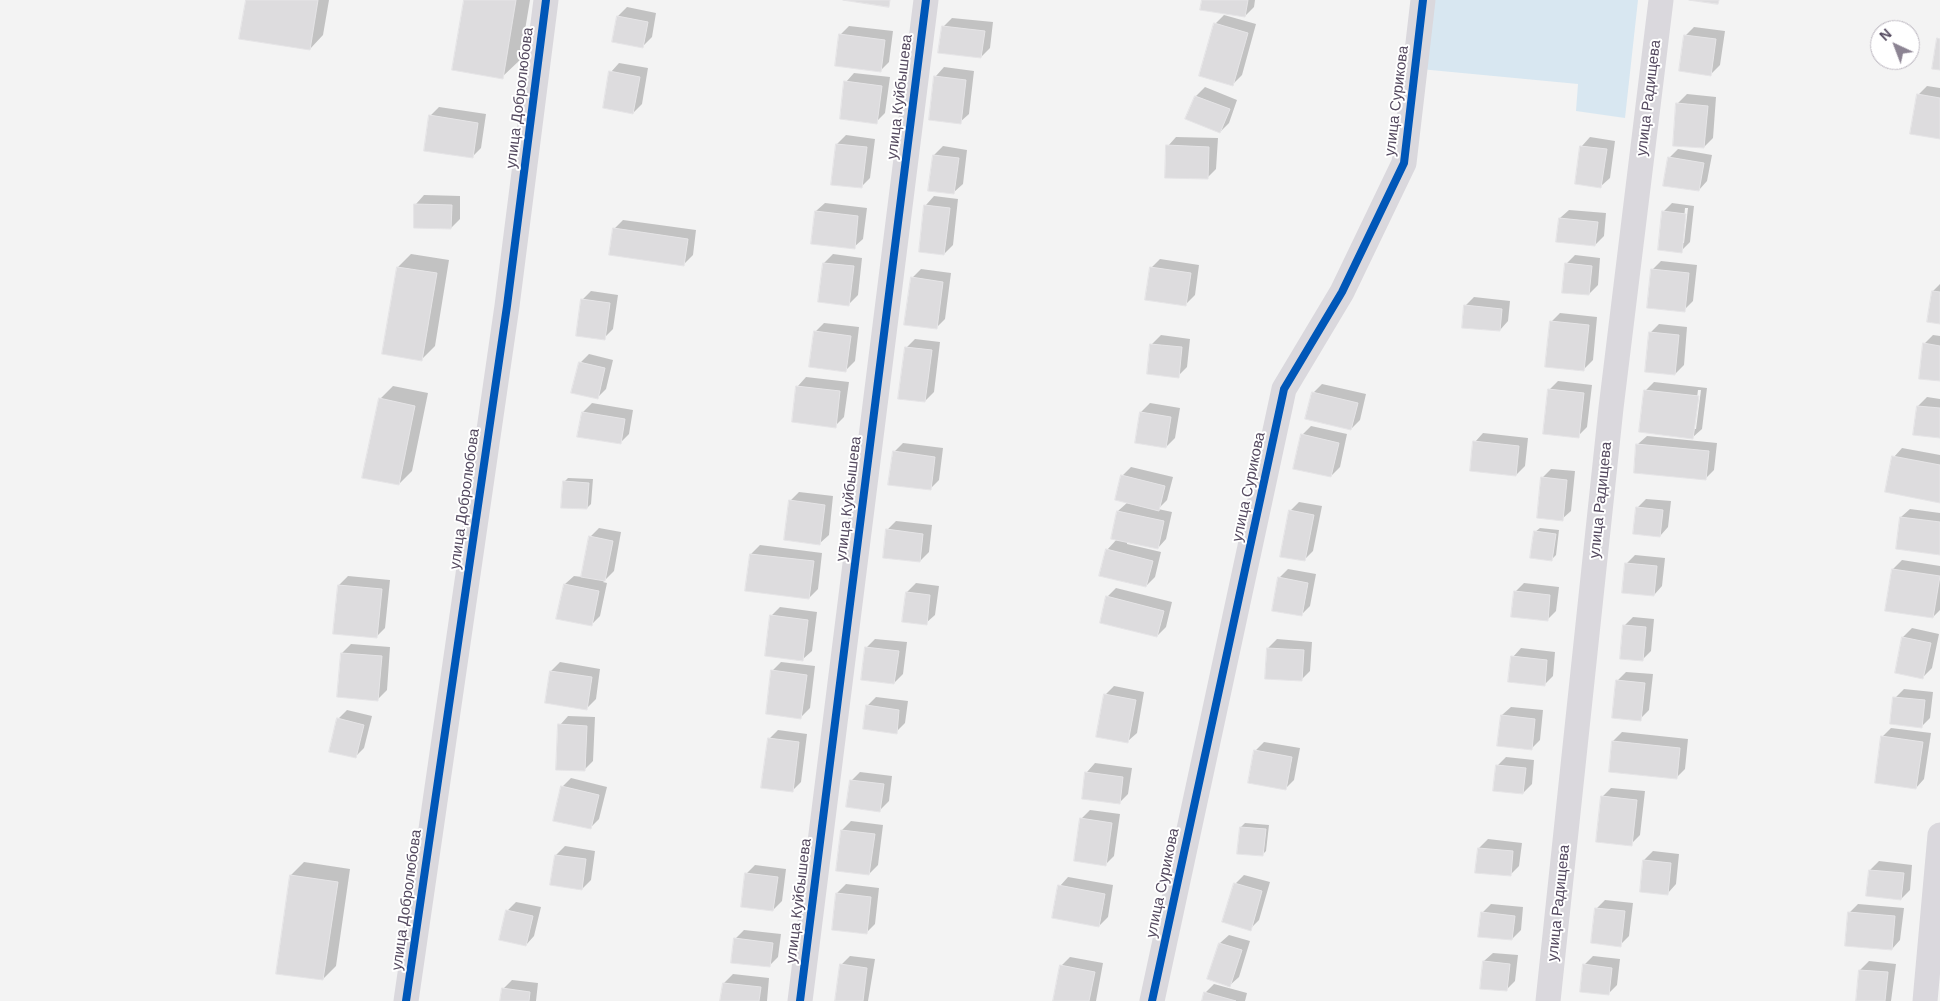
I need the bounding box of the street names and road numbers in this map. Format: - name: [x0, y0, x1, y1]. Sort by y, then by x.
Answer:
- street label: улица Добролюбова: [502, 26, 538, 170]
- street label: улица Куйбышева: [883, 33, 917, 161]
- street label: улица Радищева: [1633, 39, 1665, 157]
- street label: улица Сурикова: [1381, 45, 1413, 157]
- street label: улица Добролюбова: [446, 427, 484, 571]
- street label: улица Сурикова: [1229, 431, 1269, 543]
- street label: улица Куйбышева: [832, 435, 866, 563]
- street label: улица Радищева: [1586, 441, 1616, 559]
- street label: улица Сурикова: [1143, 827, 1183, 939]
- street label: улица Добролюбова: [388, 828, 426, 972]
- street label: улица Куйбышева: [782, 837, 816, 965]
- street label: улица Радищева: [1544, 844, 1574, 962]

